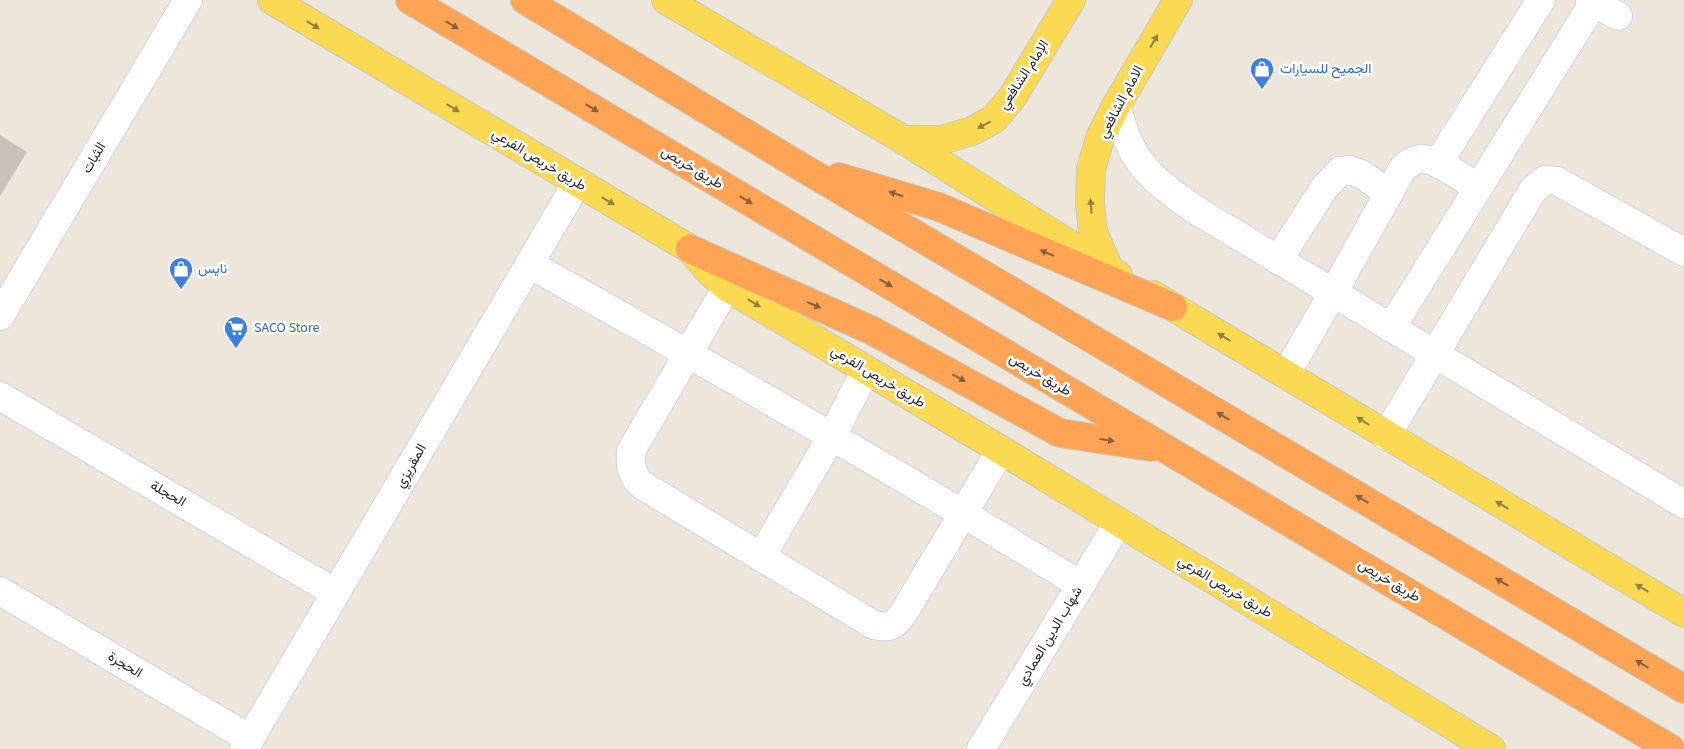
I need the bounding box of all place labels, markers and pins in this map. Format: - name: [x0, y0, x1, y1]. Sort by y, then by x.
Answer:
- shop icon: الجميح للسيارات: [1249, 56, 1275, 90]
- place label: الجميح للسيارات: [1280, 59, 1372, 79]
- shop icon: نايس: [168, 256, 194, 290]
- place label: نايس: [198, 259, 227, 279]
- supermarket icon: SACO Store: [223, 315, 249, 349]
- place label: SACO Store: [254, 318, 320, 338]

